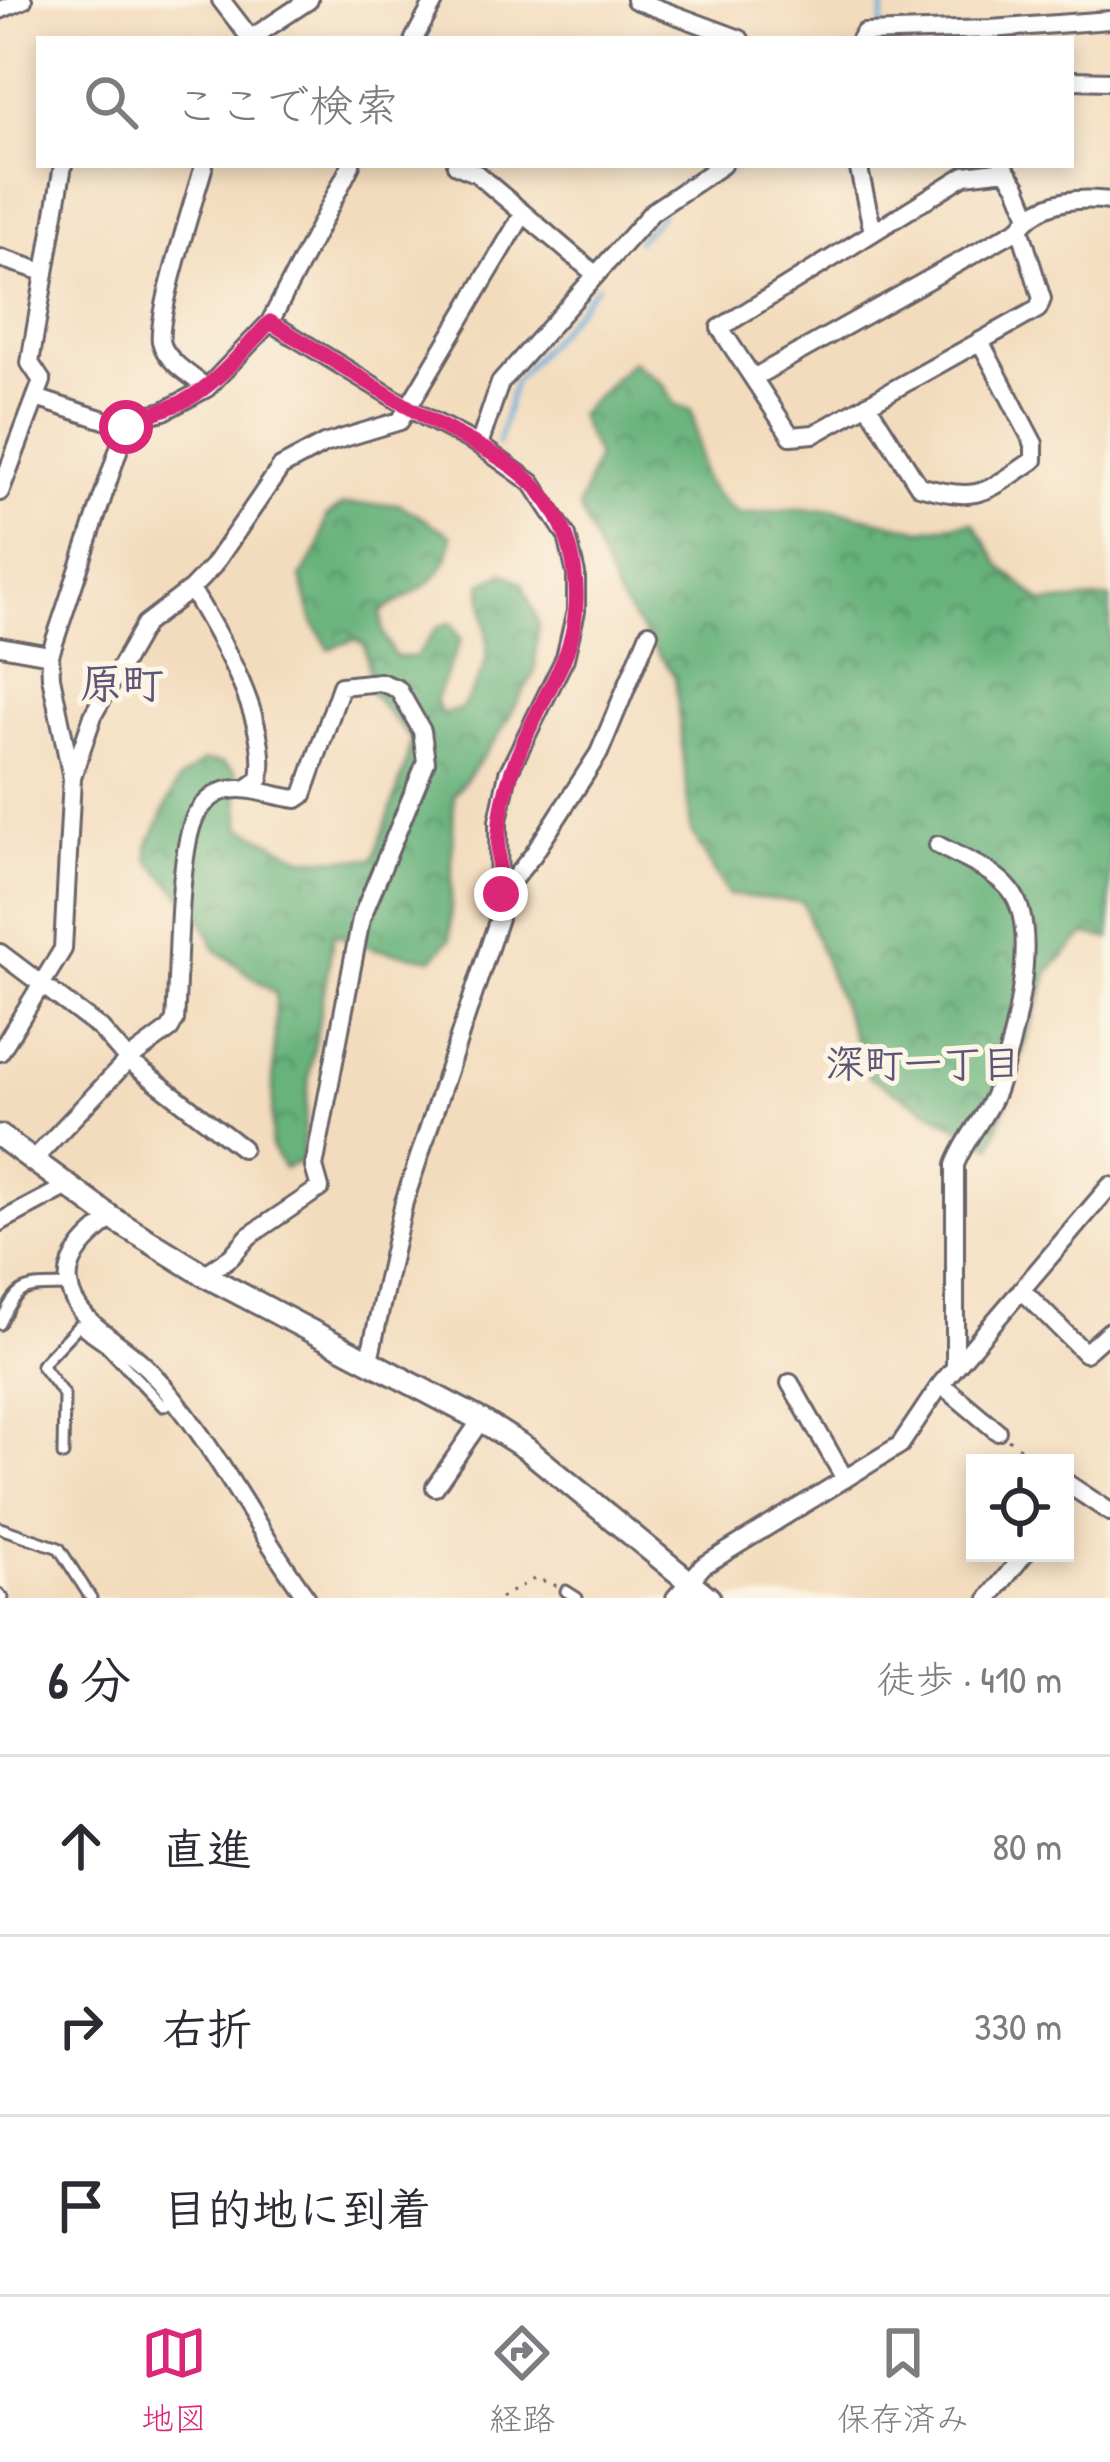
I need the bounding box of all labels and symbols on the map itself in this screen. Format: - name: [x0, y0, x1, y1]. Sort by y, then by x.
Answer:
- route start: [99, 400, 153, 454]
- district label: 原町: [80, 654, 164, 711]
- route end: [474, 867, 528, 921]
- district label: 深町一丁目: [825, 1036, 1021, 1089]

